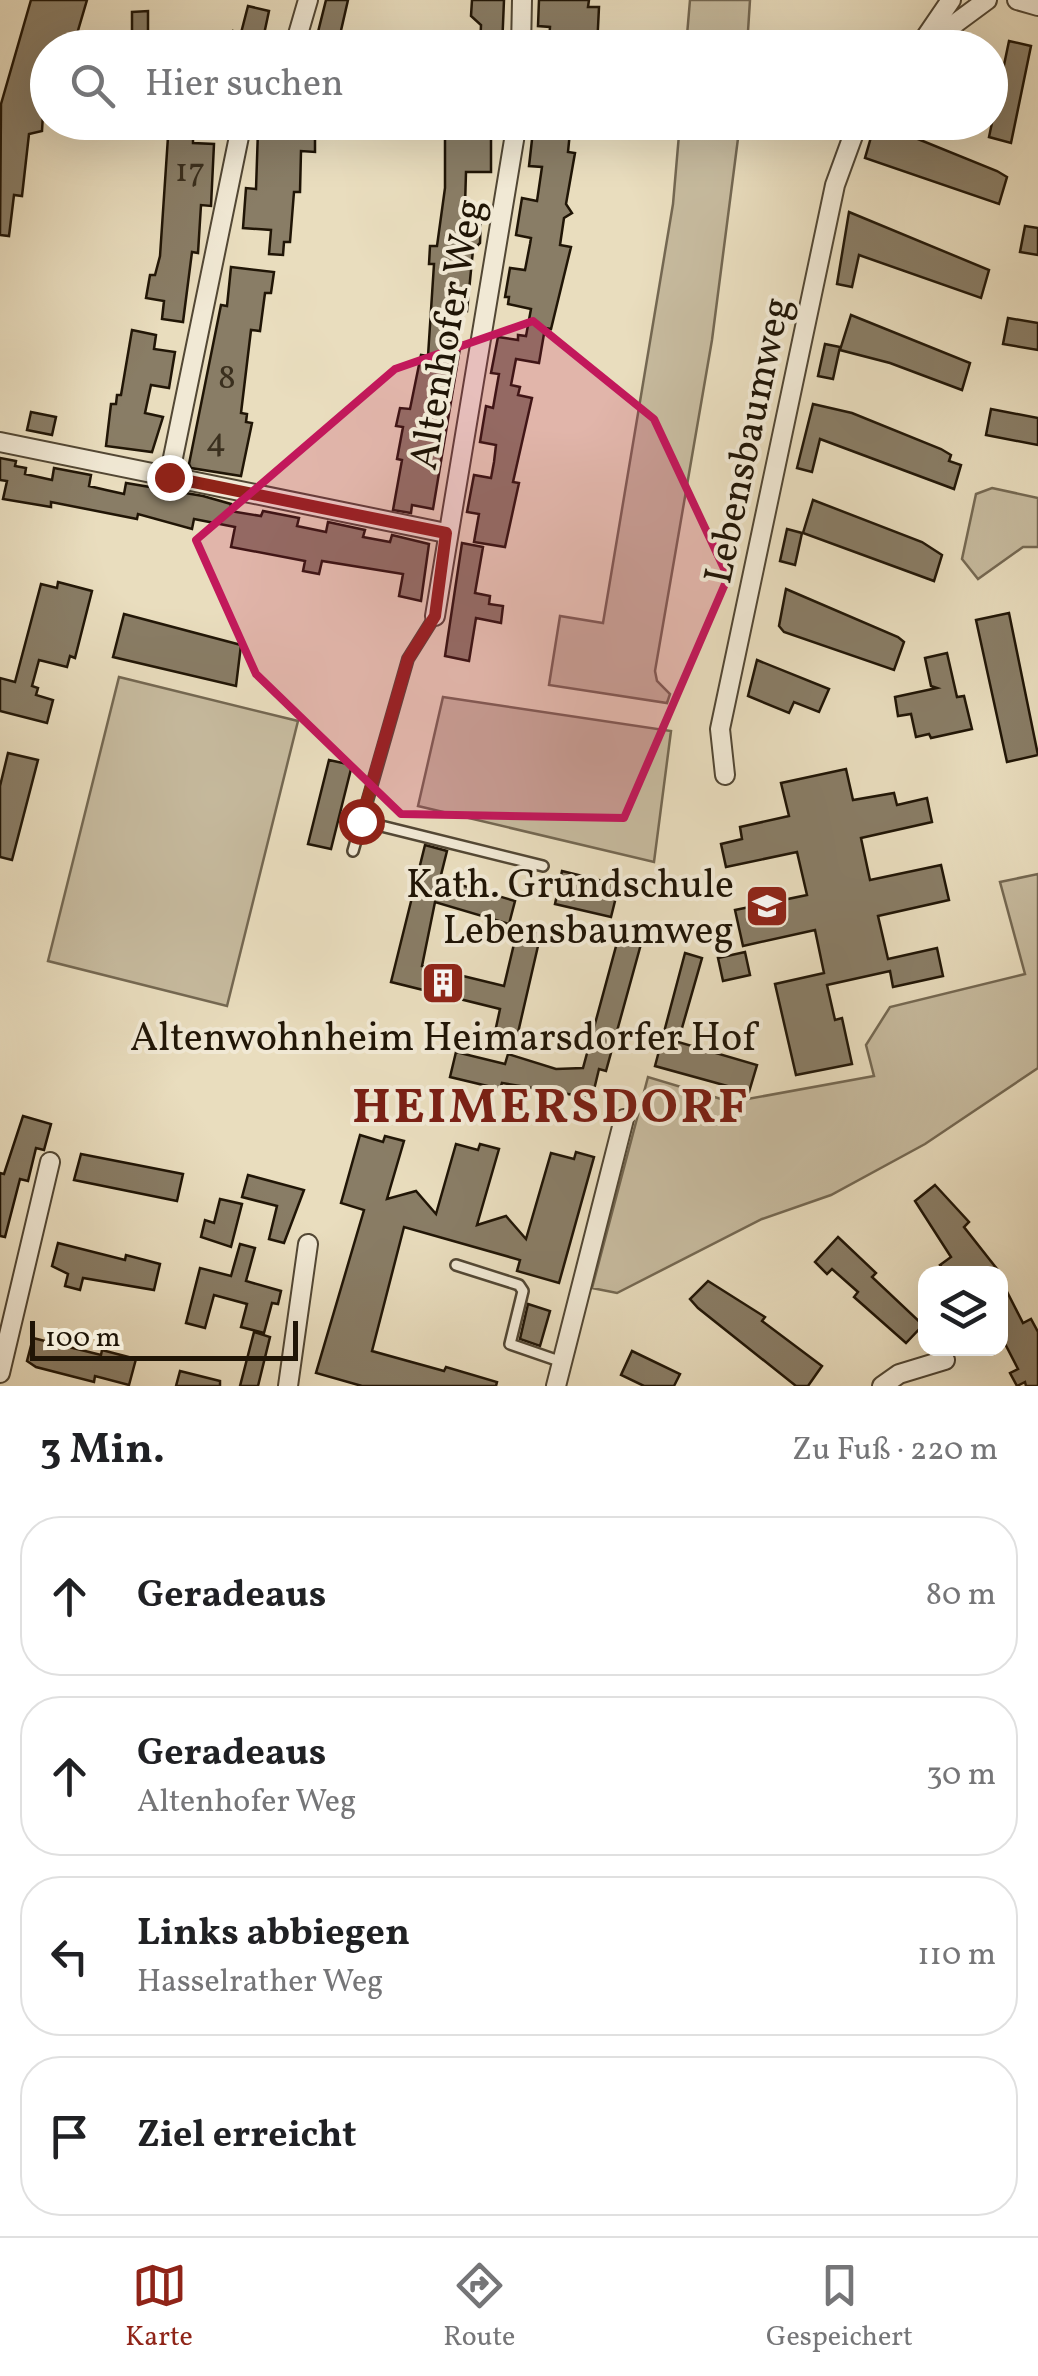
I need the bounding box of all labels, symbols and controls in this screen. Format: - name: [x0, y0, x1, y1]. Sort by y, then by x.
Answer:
- search box: [30, 30, 1008, 140]
- icon: search: [65, 58, 120, 113]
- text: Hier suchen: [145, 59, 344, 112]
- house number: 17: [175, 148, 205, 196]
- street label: Altenhofer Weg: [398, 195, 500, 475]
- street label: Lebensbaumweg: [692, 293, 808, 589]
- house number: 8: [218, 355, 236, 403]
- house number: 4: [206, 418, 226, 466]
- route end: [147, 455, 193, 501]
- route start: [339, 799, 385, 845]
- place label: Kath. Grundschule Lebensbaumweg: [406, 859, 734, 961]
- school or university icon: Kath. Grundschule Lebensbaumweg: [744, 883, 790, 929]
- building icon: Altenwohnheim Heimarsdorfer Hof: [420, 960, 466, 1006]
- place label: Altenwohnheim Heimarsdorfer Hof: [130, 1012, 759, 1068]
- district label: HEIMERSDORF: [352, 1074, 750, 1144]
- map controls: [918, 1266, 1008, 1356]
- button: layers: [918, 1266, 1008, 1356]
- scale bar: [30, 1316, 298, 1360]
- text: 100 m: [45, 1319, 120, 1358]
- text: 3 Min.: [40, 1422, 165, 1481]
- text: Zu Fuß · 220 m: [792, 1429, 998, 1473]
- icon: ahead: [42, 1569, 97, 1624]
- text: Geradeaus: [137, 1570, 326, 1623]
- text: 80 m: [926, 1574, 996, 1618]
- text: Geradeaus: [137, 1728, 326, 1781]
- icon: ahead: [42, 1749, 97, 1804]
- text: 30 m: [926, 1754, 996, 1798]
- text: Altenhofer Weg: [137, 1781, 356, 1825]
- text: Links abbiegen: [137, 1908, 410, 1961]
- icon: left: [42, 1929, 97, 1984]
- text: 110 m: [917, 1934, 996, 1978]
- text: Hasselrather Weg: [137, 1961, 383, 2005]
- icon: arrive: [42, 2109, 97, 2164]
- text: Ziel erreicht: [137, 2110, 357, 2163]
- tab: Karte: [125, 2258, 193, 2357]
- tab: Route: [443, 2258, 515, 2357]
- tab: Gespeichert: [766, 2258, 913, 2357]

